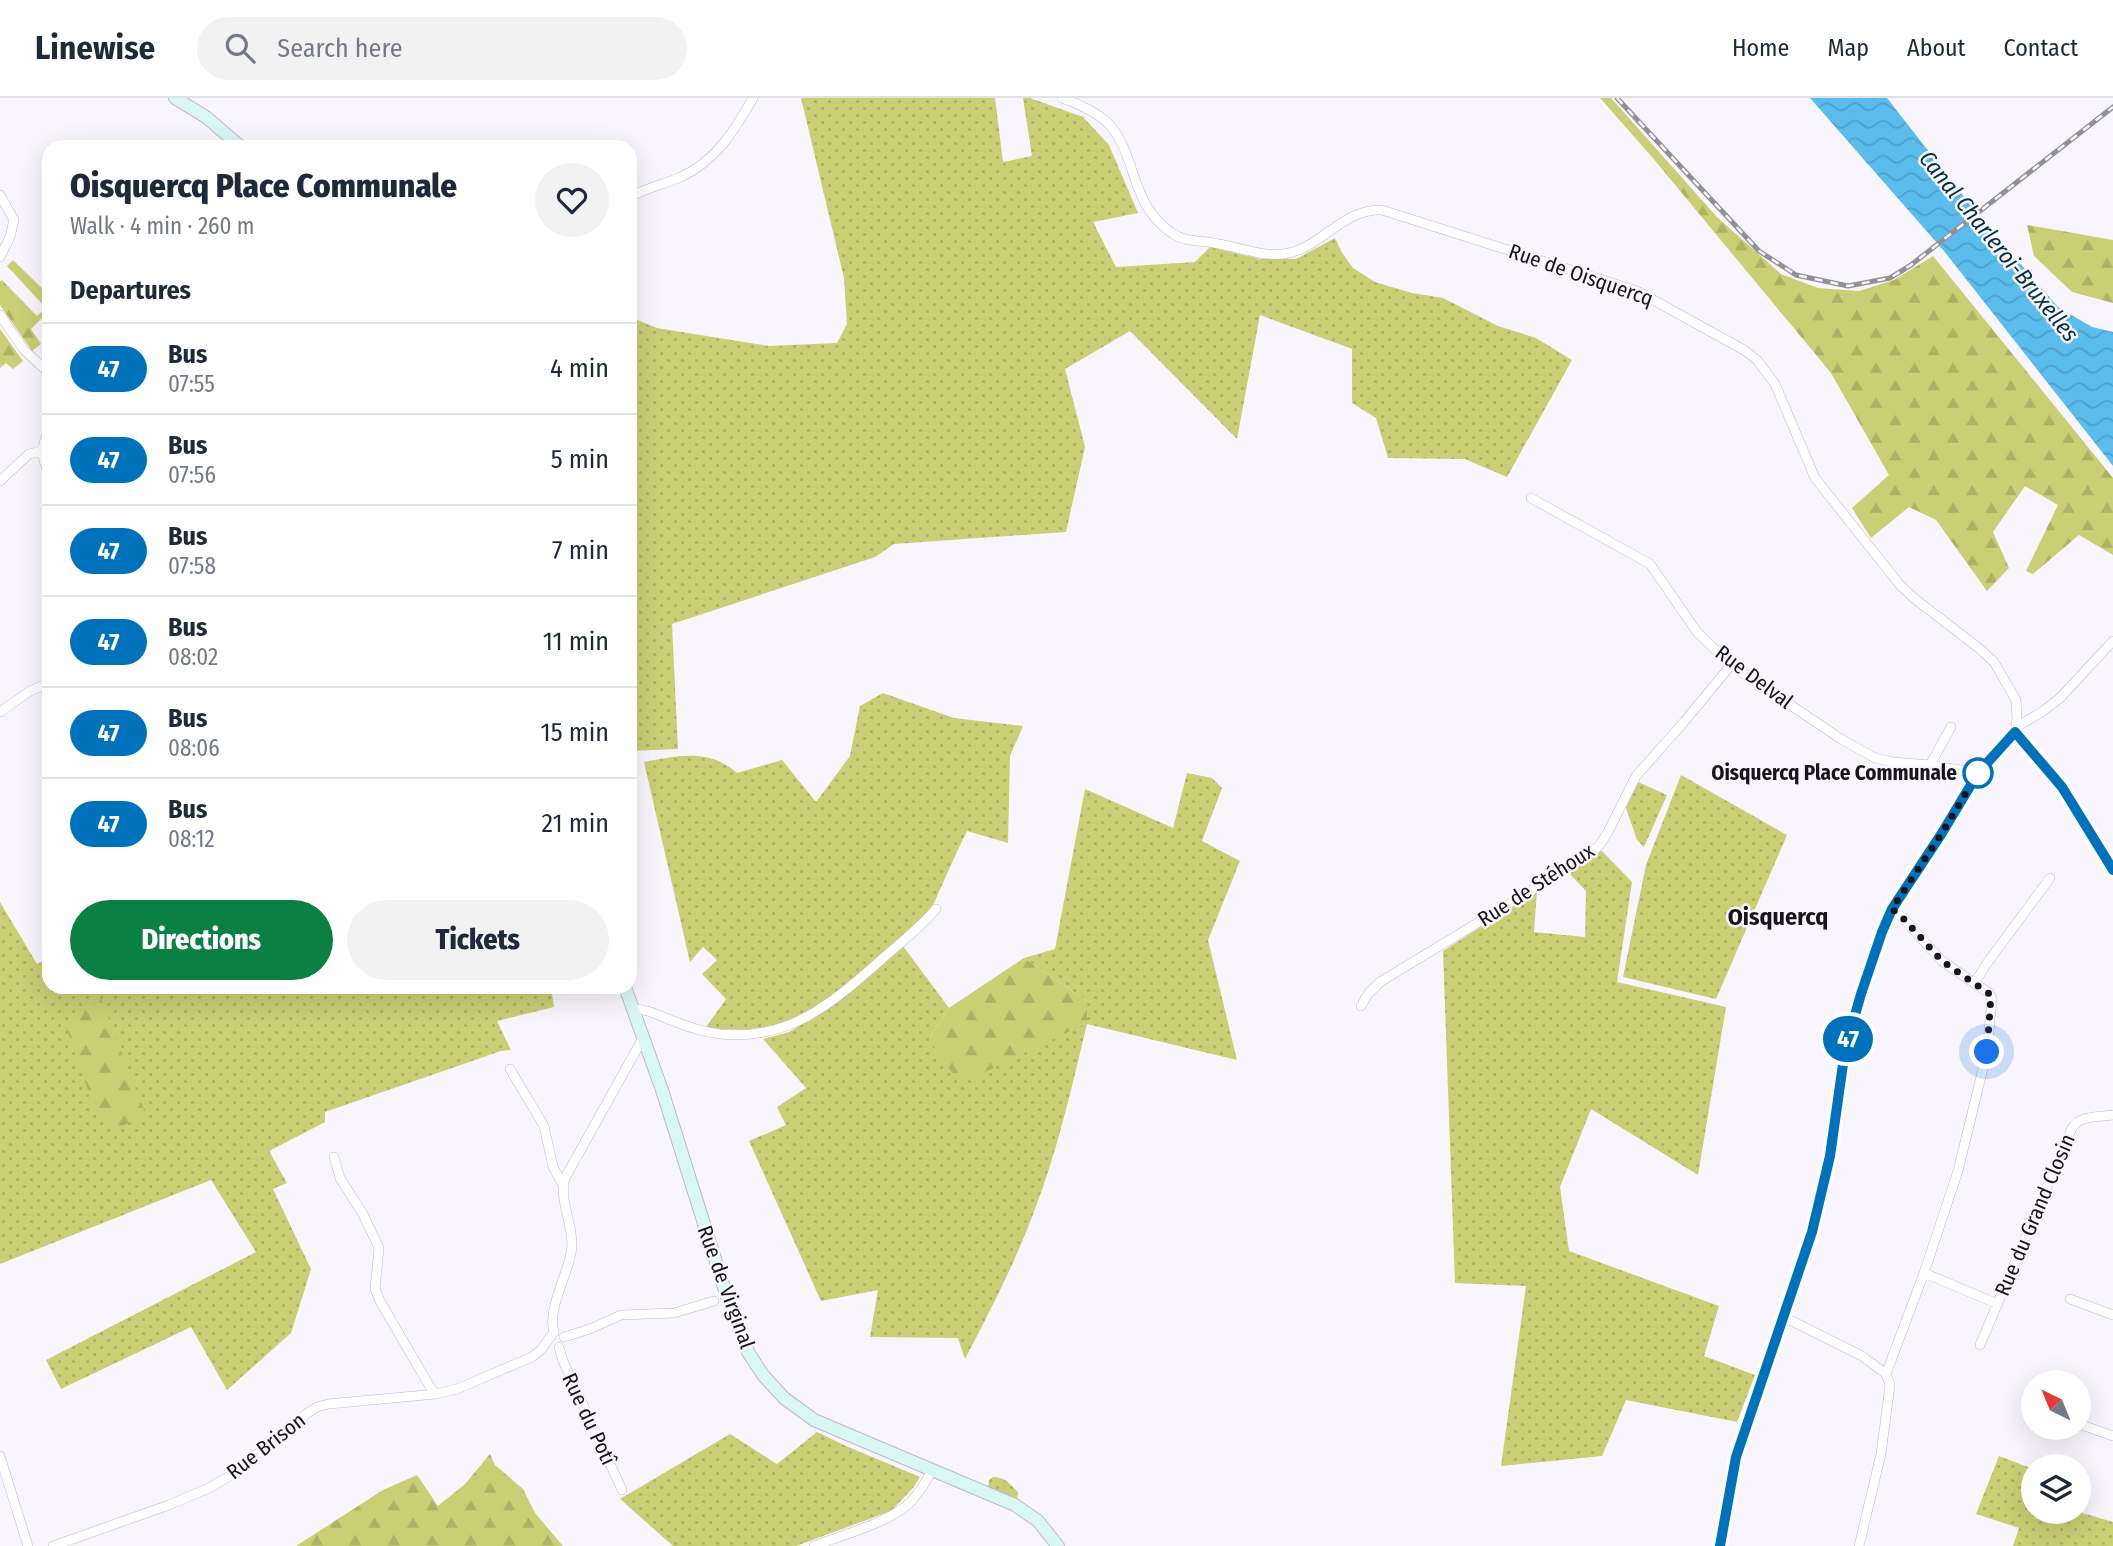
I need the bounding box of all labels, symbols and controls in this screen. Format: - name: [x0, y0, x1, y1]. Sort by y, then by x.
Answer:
- search box: [197, 17, 687, 80]
- text: Linewise: [35, 28, 155, 68]
- icon: search: [221, 29, 259, 67]
- text: Search here: [277, 33, 403, 64]
- text: Home: [1732, 34, 1789, 62]
- text: Map: [1827, 34, 1869, 62]
- text: About: [1907, 34, 1965, 62]
- text: Contact: [2003, 34, 2078, 62]
- water label: Canal Charleroi-Bruxelles: [1913, 145, 2085, 347]
- button: heart: [535, 163, 609, 237]
- text: Oisquercq Place Communale: [70, 166, 457, 206]
- text: Walk · 4 min · 260 m: [70, 212, 255, 240]
- street label: Rue de Oisquercq: [1505, 238, 1657, 312]
- text: Departures: [70, 275, 191, 306]
- text: Bus: [168, 339, 207, 370]
- text: 4 min: [550, 353, 609, 384]
- text: 47: [97, 355, 120, 383]
- text: 07:55: [168, 370, 215, 398]
- text: Bus: [168, 430, 207, 461]
- text: 5 min: [551, 444, 609, 475]
- text: 47: [97, 446, 120, 474]
- text: 07:56: [168, 461, 216, 489]
- text: Bus: [168, 521, 207, 552]
- text: 7 min: [552, 535, 609, 566]
- text: 47: [97, 537, 120, 565]
- text: 07:58: [168, 552, 216, 580]
- text: Bus: [168, 612, 207, 643]
- text: 11 min: [543, 626, 609, 657]
- text: 47: [97, 628, 120, 656]
- street label: Rue Delval: [1710, 639, 1798, 715]
- text: 08:02: [168, 643, 218, 671]
- text: Bus: [168, 703, 207, 734]
- text: 15 min: [541, 717, 609, 748]
- text: 47: [97, 719, 120, 747]
- text: 08:06: [168, 734, 220, 762]
- marker: Oisquercq Place Communale: [1963, 758, 1993, 788]
- place label: Oisquercq Place Communale: [1711, 760, 1957, 786]
- text: Bus: [168, 794, 207, 825]
- text: 21 min: [542, 808, 609, 839]
- text: 47: [97, 810, 120, 838]
- text: 08:12: [168, 825, 215, 853]
- street label: Rue de Stéhoux: [1473, 837, 1600, 932]
- button: Directions: [70, 900, 333, 980]
- button: Tickets: [347, 900, 609, 980]
- district label: Oisquercq: [1728, 903, 1828, 931]
- line badge: 47: [1816, 1016, 1880, 1062]
- text: 47: [1837, 1025, 1859, 1053]
- your location: [1969, 1034, 2004, 1069]
- street label: Rue du Grand Closin: [1989, 1130, 2081, 1300]
- street label: Rue de Virginal: [692, 1222, 760, 1353]
- street label: Rue du Potî: [556, 1369, 622, 1470]
- north arrow: [2021, 1370, 2091, 1440]
- map controls: [2021, 1370, 2091, 1524]
- street label: Rue Brison: [221, 1407, 311, 1485]
- button: layers: [2021, 1454, 2091, 1524]

